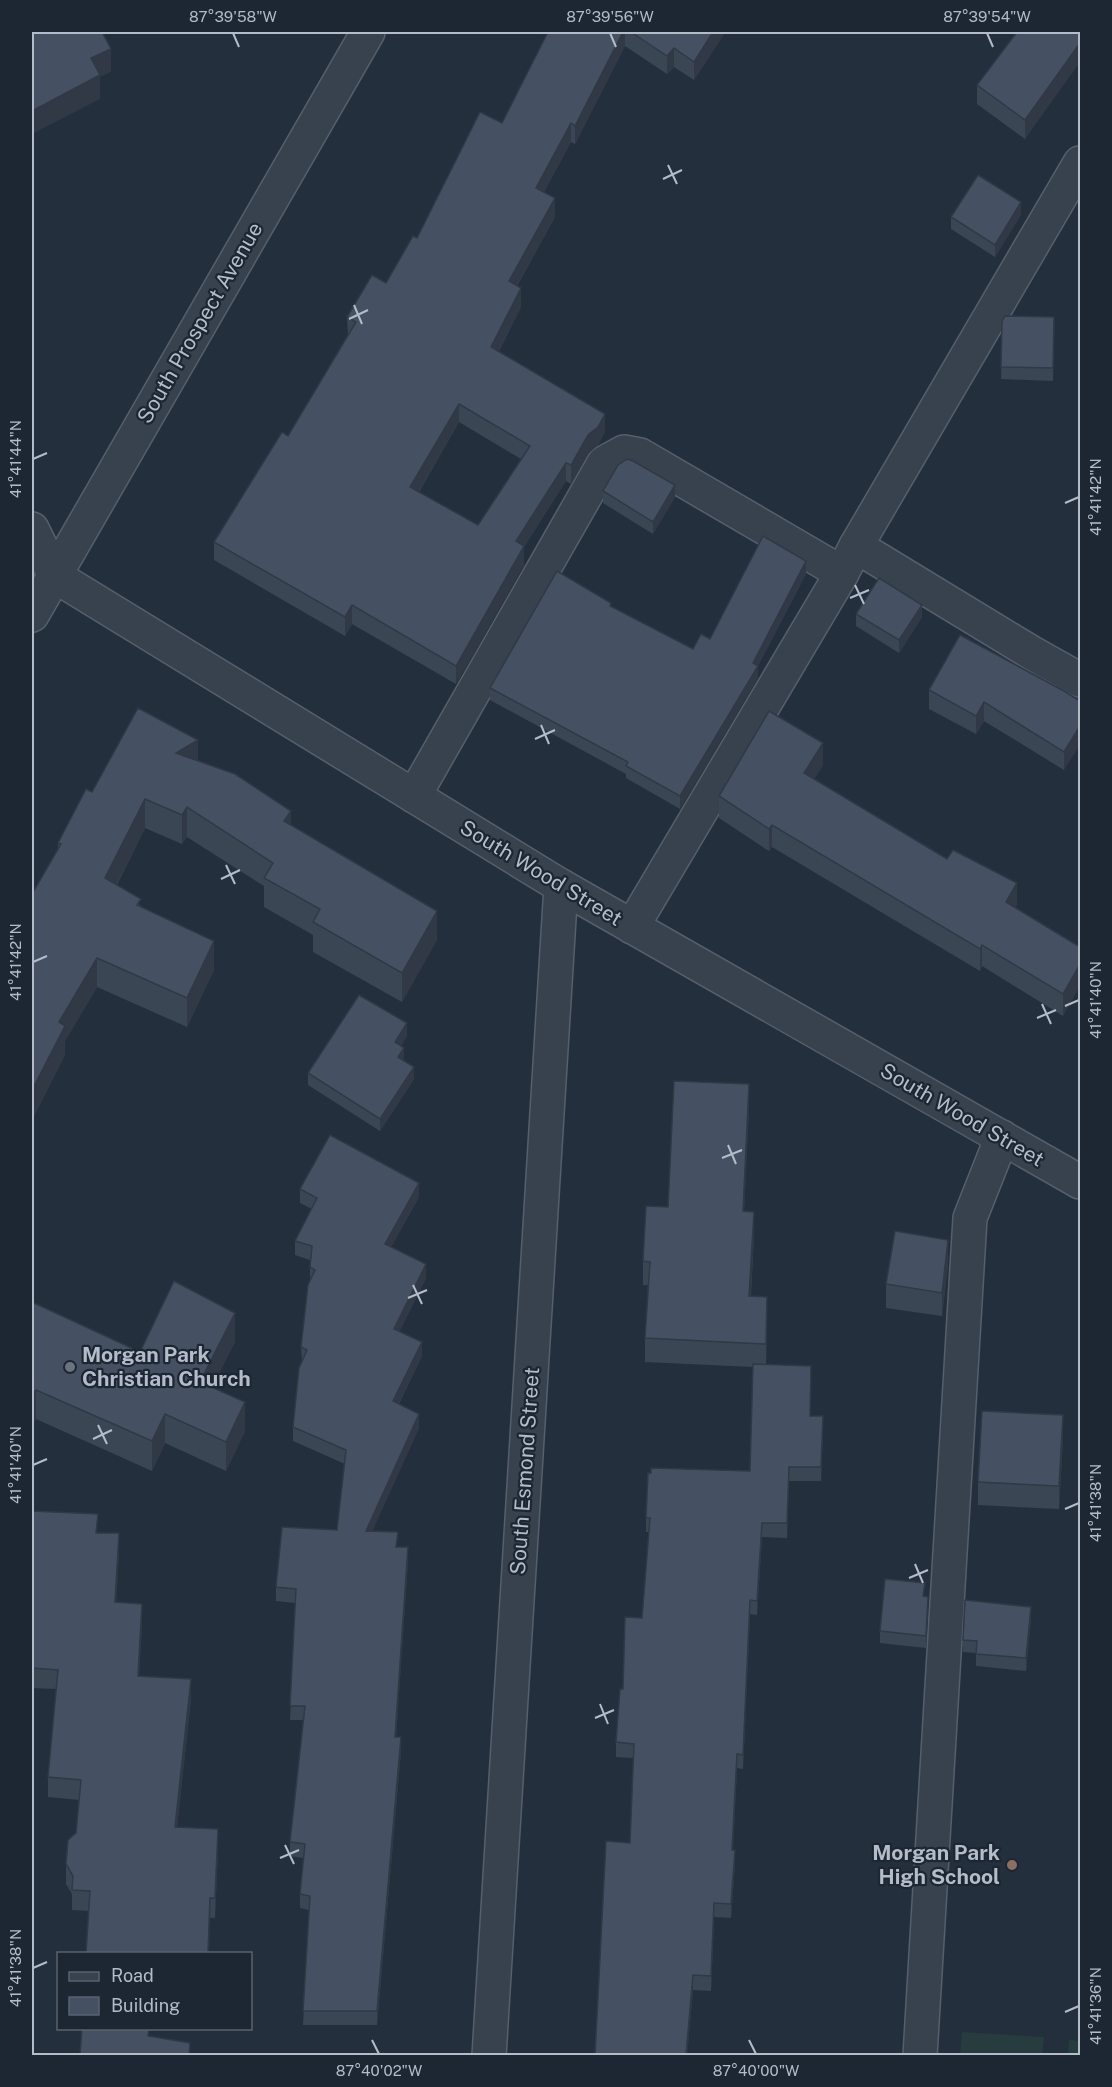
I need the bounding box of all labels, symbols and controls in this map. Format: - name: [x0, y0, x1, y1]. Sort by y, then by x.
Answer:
- text: 87°39'58"W: [189, 8, 277, 25]
- text: 87°39'56"W: [566, 8, 654, 25]
- text: 87°39'54"W: [943, 8, 1031, 25]
- street label: South Prospect Avenue: [132, 218, 267, 428]
- text: 41°41'44"N: [7, 420, 24, 498]
- text: 41°41'42"N: [1087, 458, 1104, 536]
- street label: South Wood Street: [456, 814, 627, 931]
- text: 41°41'42"N: [7, 923, 24, 1001]
- text: 41°41'40"N: [1087, 961, 1104, 1039]
- street label: South Wood Street: [876, 1058, 1049, 1172]
- place label: Morgan Park Christian Church: [82, 1342, 251, 1391]
- marker: Morgan Park Christian Church: [63, 1360, 77, 1374]
- street label: South Esmond Street: [505, 1366, 544, 1576]
- text: 41°41'40"N: [7, 1426, 24, 1504]
- text: 41°41'38"N: [1087, 1464, 1104, 1542]
- place label: Morgan Park High School: [872, 1840, 1000, 1889]
- marker: Morgan Park High School: [1005, 1858, 1019, 1872]
- text: 41°41'38"N: [7, 1929, 24, 2007]
- legend: [57, 1952, 252, 2030]
- text: Road: [111, 1965, 154, 1986]
- text: 41°41'36"N: [1087, 1967, 1104, 2045]
- text: Building: [111, 1995, 180, 2016]
- text: 87°40'02"W: [336, 2062, 422, 2079]
- text: 87°40'00"W: [713, 2062, 799, 2079]

